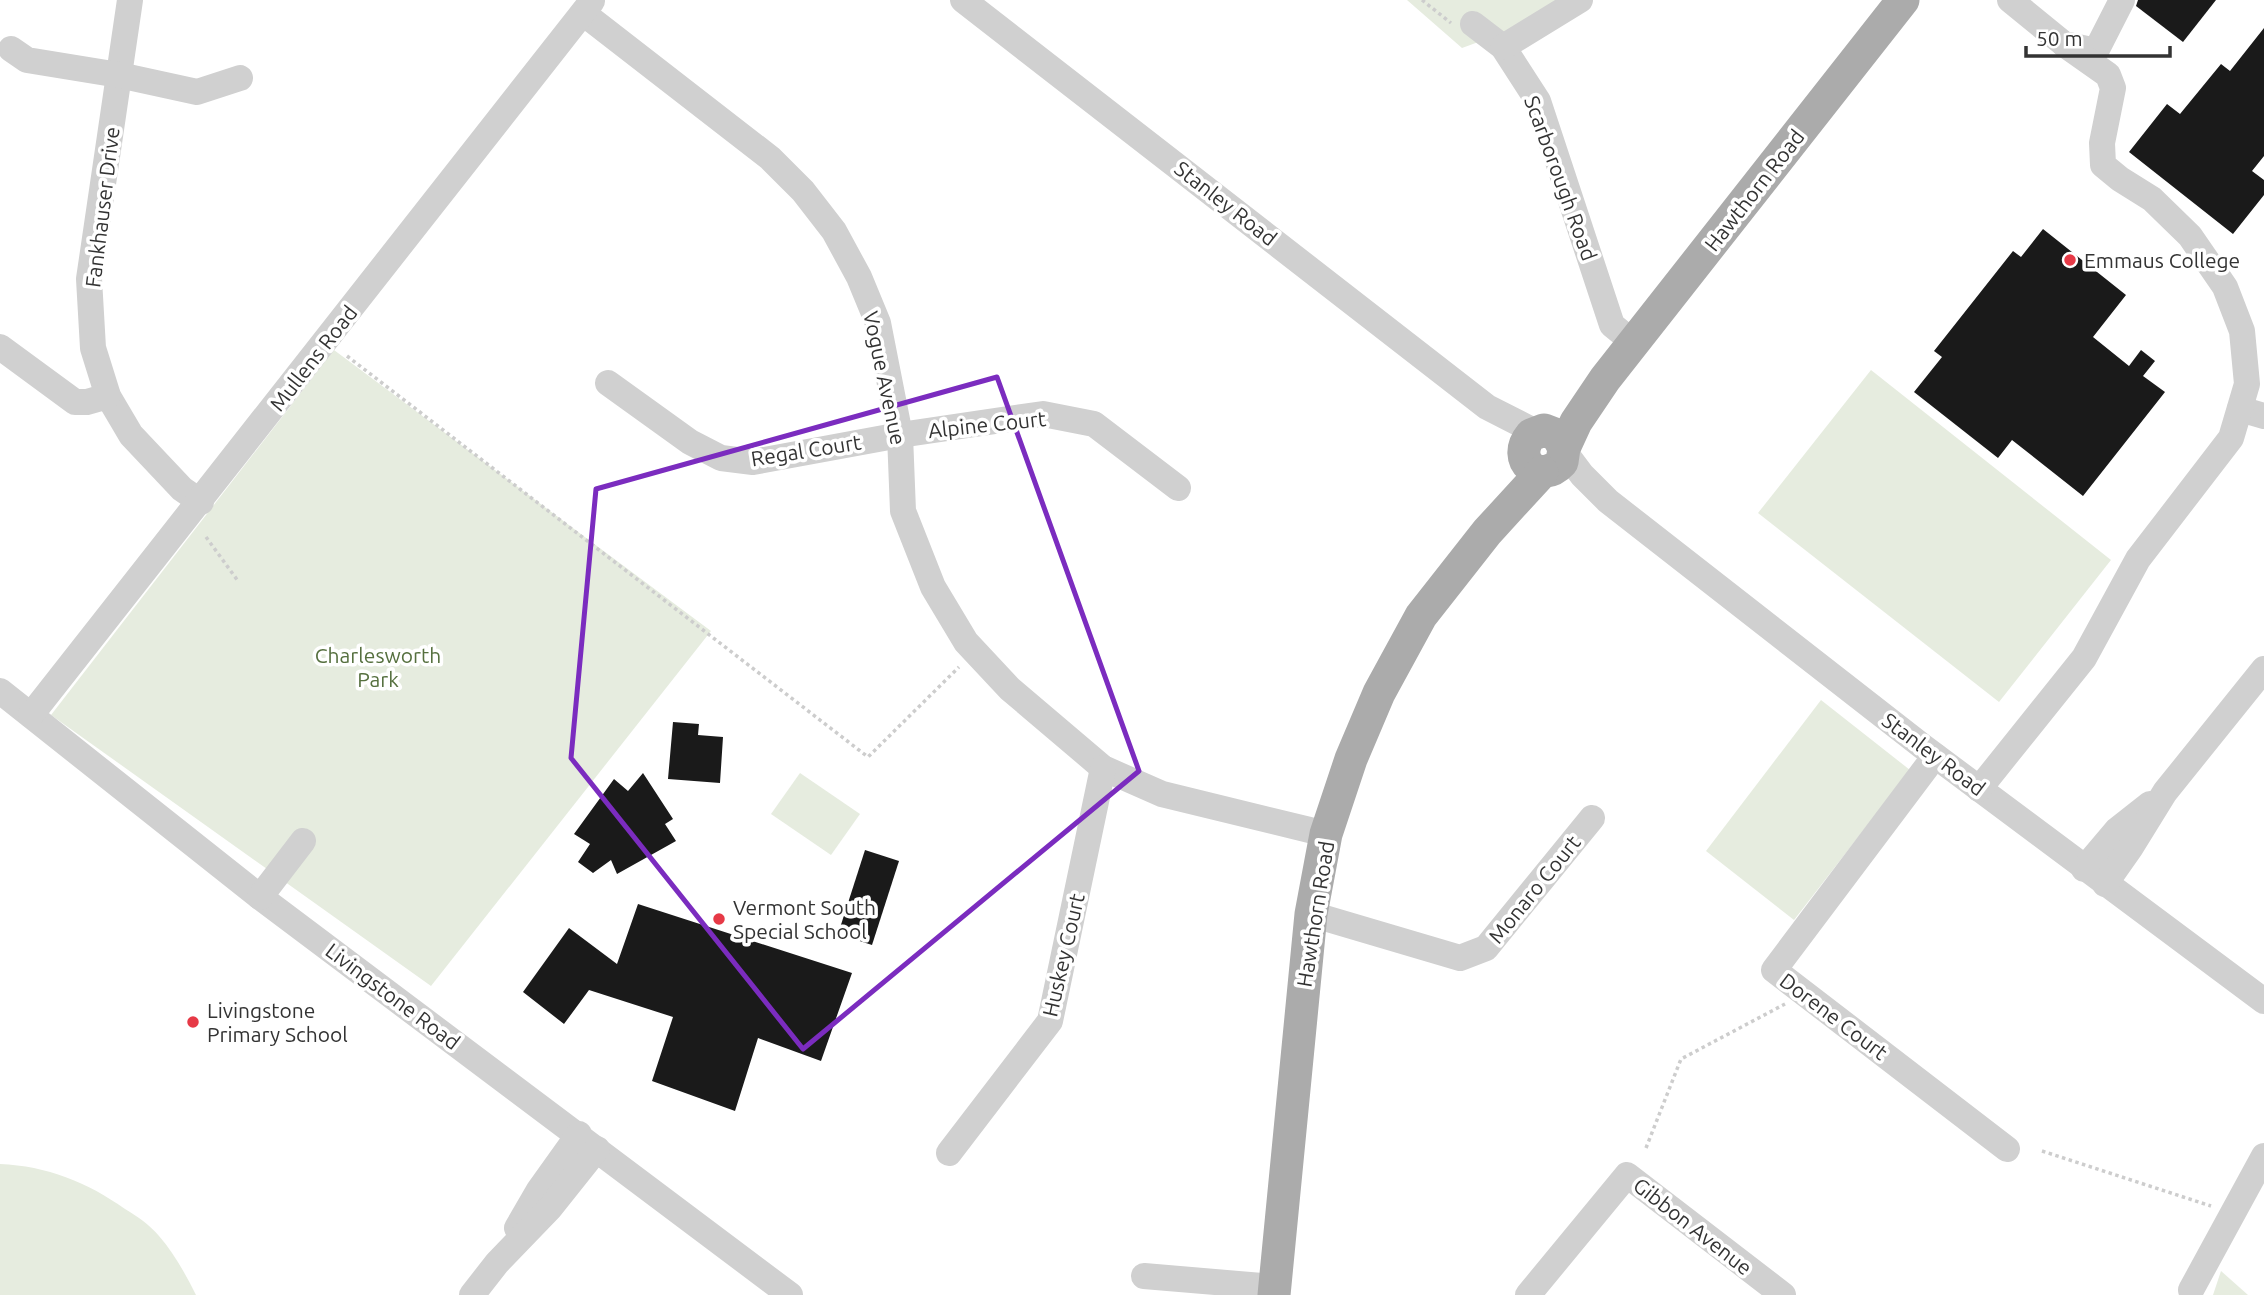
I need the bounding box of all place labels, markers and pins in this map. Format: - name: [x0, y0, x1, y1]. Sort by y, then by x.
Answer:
- place label: Emmaus College: [2084, 248, 2240, 272]
- marker: Emmaus College: [2062, 252, 2078, 268]
- place label: Vermont South Special School: [733, 895, 876, 943]
- marker: Vermont South Special School: [711, 911, 727, 927]
- place label: Livingstone Primary School: [207, 998, 348, 1046]
- marker: Livingstone Primary School: [185, 1014, 201, 1030]

